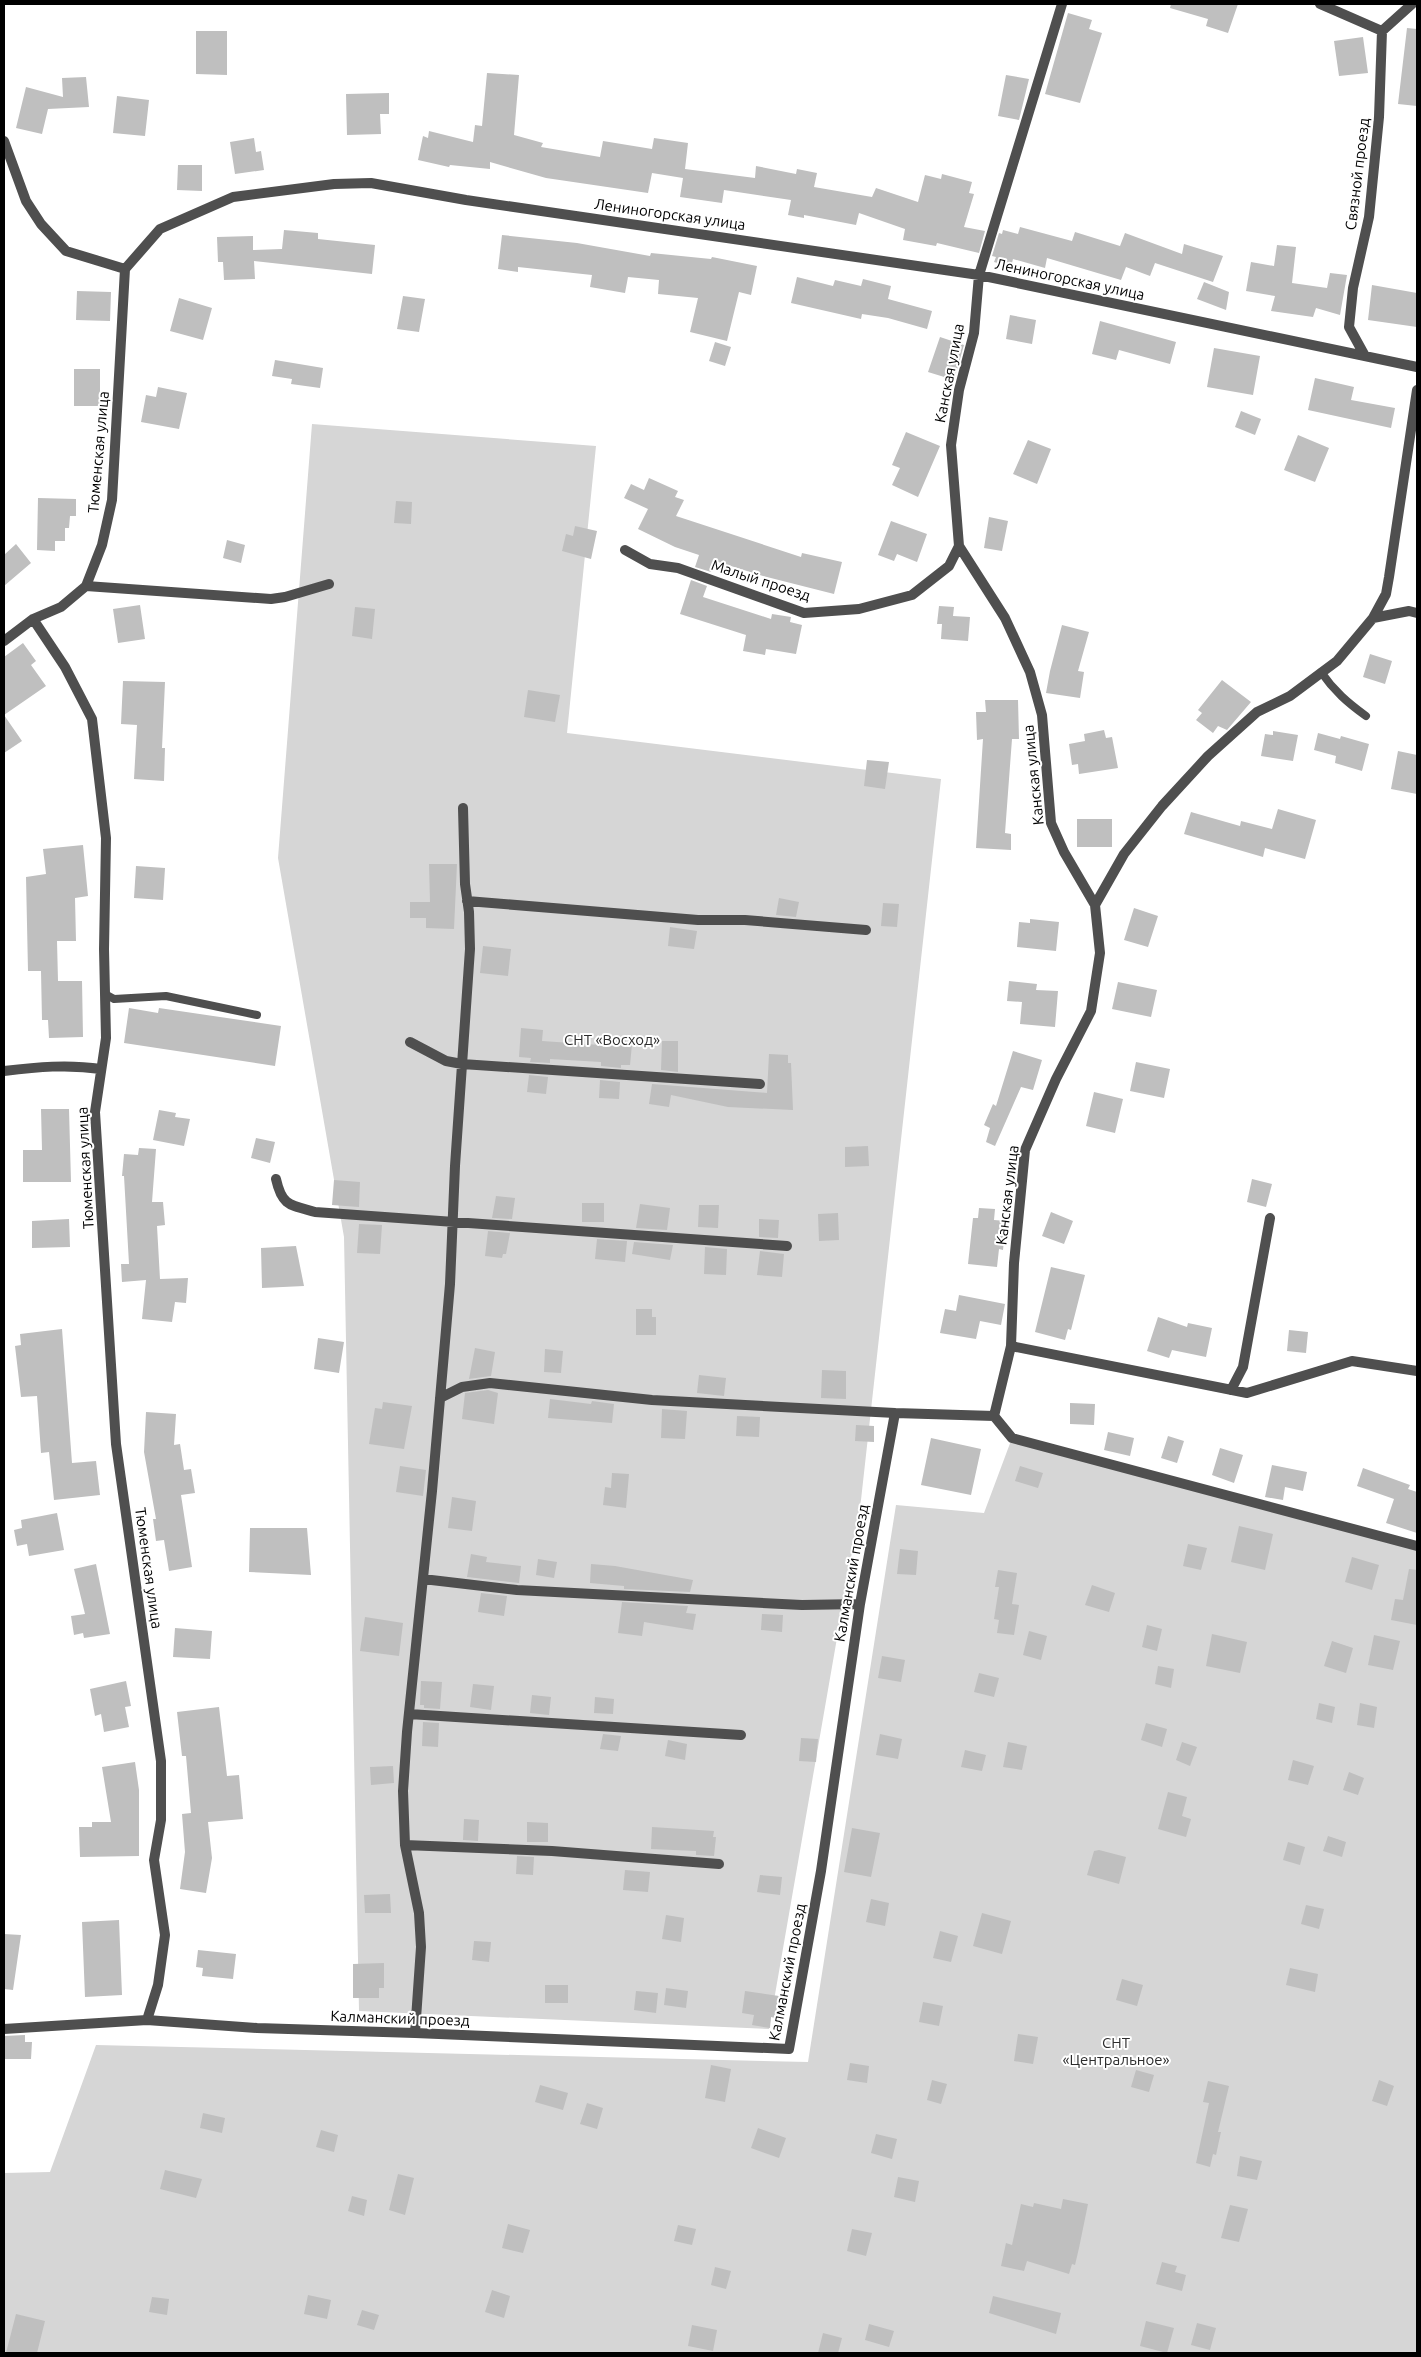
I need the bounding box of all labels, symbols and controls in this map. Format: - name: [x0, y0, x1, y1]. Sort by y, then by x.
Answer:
- street label: Связной проезд: [1342, 117, 1372, 231]
- street label: Лениногорская улица: [593, 195, 747, 233]
- street label: Лениногорская улица: [994, 255, 1146, 303]
- street label: Канская улица: [931, 322, 967, 424]
- street label: Тюменская улица: [84, 390, 112, 514]
- street label: Малый проезд: [709, 556, 813, 604]
- street label: Канская улица: [1019, 724, 1047, 826]
- park label: СНТ «Восход»: [564, 1031, 660, 1048]
- street label: Тюменская улица: [73, 1106, 97, 1230]
- street label: Канская улица: [992, 1144, 1022, 1246]
- street label: Калманский проезд: [831, 1503, 872, 1643]
- street label: Тюменская улица: [132, 1506, 166, 1630]
- street label: Калманский проезд: [765, 1902, 809, 2042]
- street label: Калманский проезд: [330, 2007, 470, 2029]
- park label: СНТ «Центральное»: [1062, 2034, 1170, 2068]

